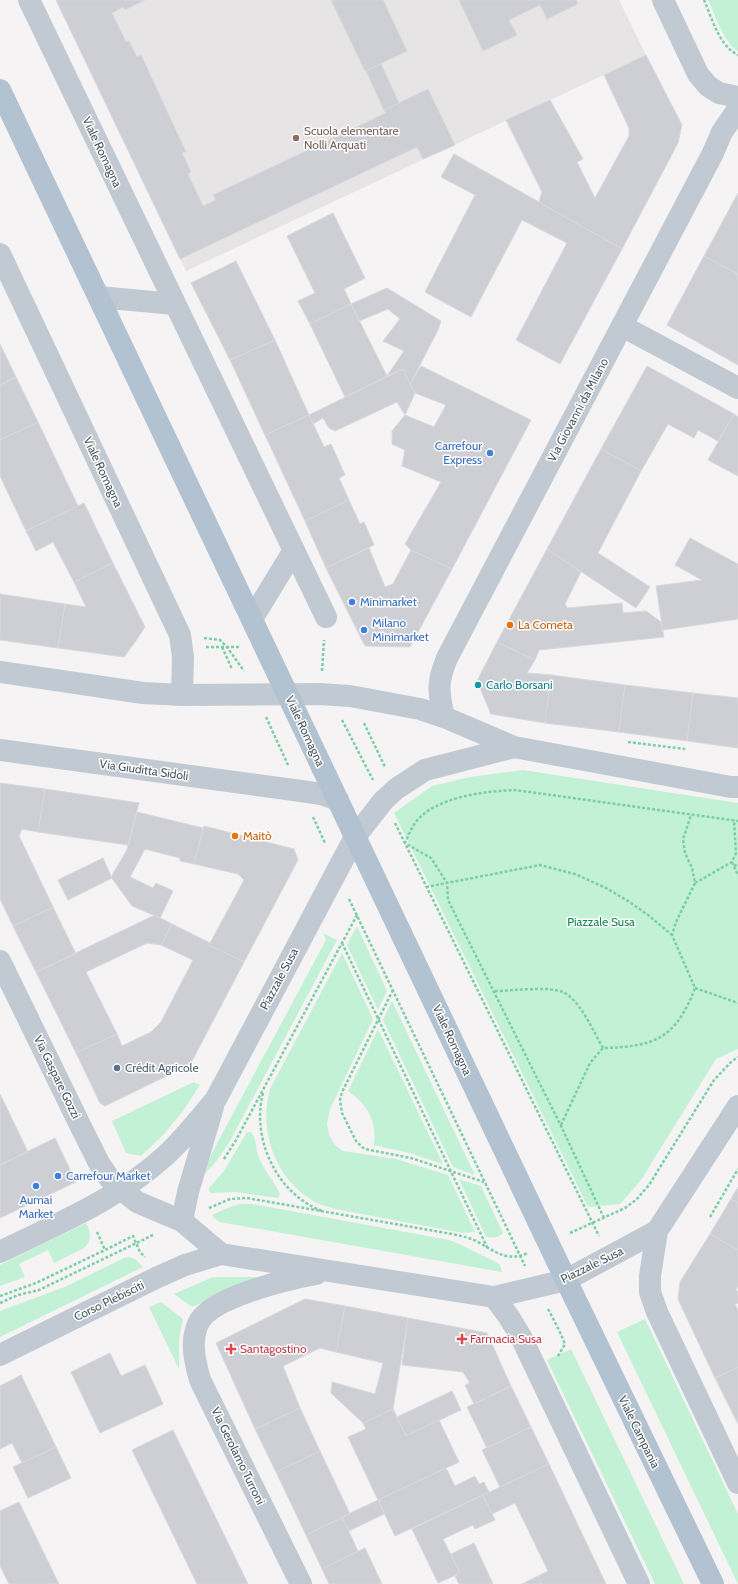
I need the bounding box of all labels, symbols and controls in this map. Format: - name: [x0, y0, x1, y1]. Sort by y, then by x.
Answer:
- street label: Viale Romagna: [80, 114, 125, 190]
- place label: Scuola elementare Nolli Arquati: [304, 123, 399, 152]
- marker: Scuola elementare Nolli Arquati: [291, 133, 301, 143]
- street label: Via Giovanni da Milano: [544, 355, 611, 464]
- street label: Viale Romagna: [81, 434, 126, 510]
- place label: Carrefour Express: [435, 438, 482, 467]
- marker: Carrefour Express: [485, 448, 495, 458]
- place label: Minimarket: [360, 594, 417, 609]
- marker: Minimarket: [347, 597, 357, 607]
- place label: Milano Minimarket: [372, 615, 429, 644]
- place label: La Cometa: [518, 617, 573, 632]
- marker: La Cometa: [505, 620, 515, 630]
- marker: Milano Minimarket: [359, 625, 369, 635]
- place label: Carlo Borsani: [486, 677, 553, 692]
- marker: Carlo Borsani: [473, 680, 483, 690]
- street label: Viale Romagna: [283, 693, 328, 769]
- street label: Via Giuditta Sidoli: [99, 756, 189, 783]
- place label: Maitò: [243, 828, 272, 843]
- marker: Maitò: [230, 831, 240, 841]
- park label: Piazzale Susa: [567, 914, 635, 929]
- street label: Piazzale Susa: [256, 945, 301, 1012]
- street label: Viale Romagna: [430, 1002, 475, 1078]
- street label: Via Gaspare Gozzi: [31, 1033, 84, 1121]
- place label: Crédit Agricole: [125, 1060, 199, 1075]
- marker: Crédit Agricole: [112, 1063, 122, 1073]
- place label: Carrefour Market: [66, 1168, 150, 1183]
- marker: Carrefour Market: [53, 1171, 63, 1181]
- marker: Aumai Market: [31, 1181, 41, 1191]
- place label: Aumai Market: [19, 1192, 53, 1221]
- street label: Piazzale Susa: [558, 1243, 626, 1286]
- street label: Corso Plebisciti: [71, 1277, 146, 1324]
- place label: Farmacia Susa: [470, 1331, 542, 1346]
- marker: Farmacia Susa: [457, 1334, 467, 1344]
- place label: Santagostino: [240, 1341, 307, 1356]
- marker: Santagostino: [225, 1343, 237, 1355]
- street label: Viale Campania: [615, 1393, 664, 1471]
- street label: Via Gerolamo Turroni: [208, 1405, 269, 1507]

